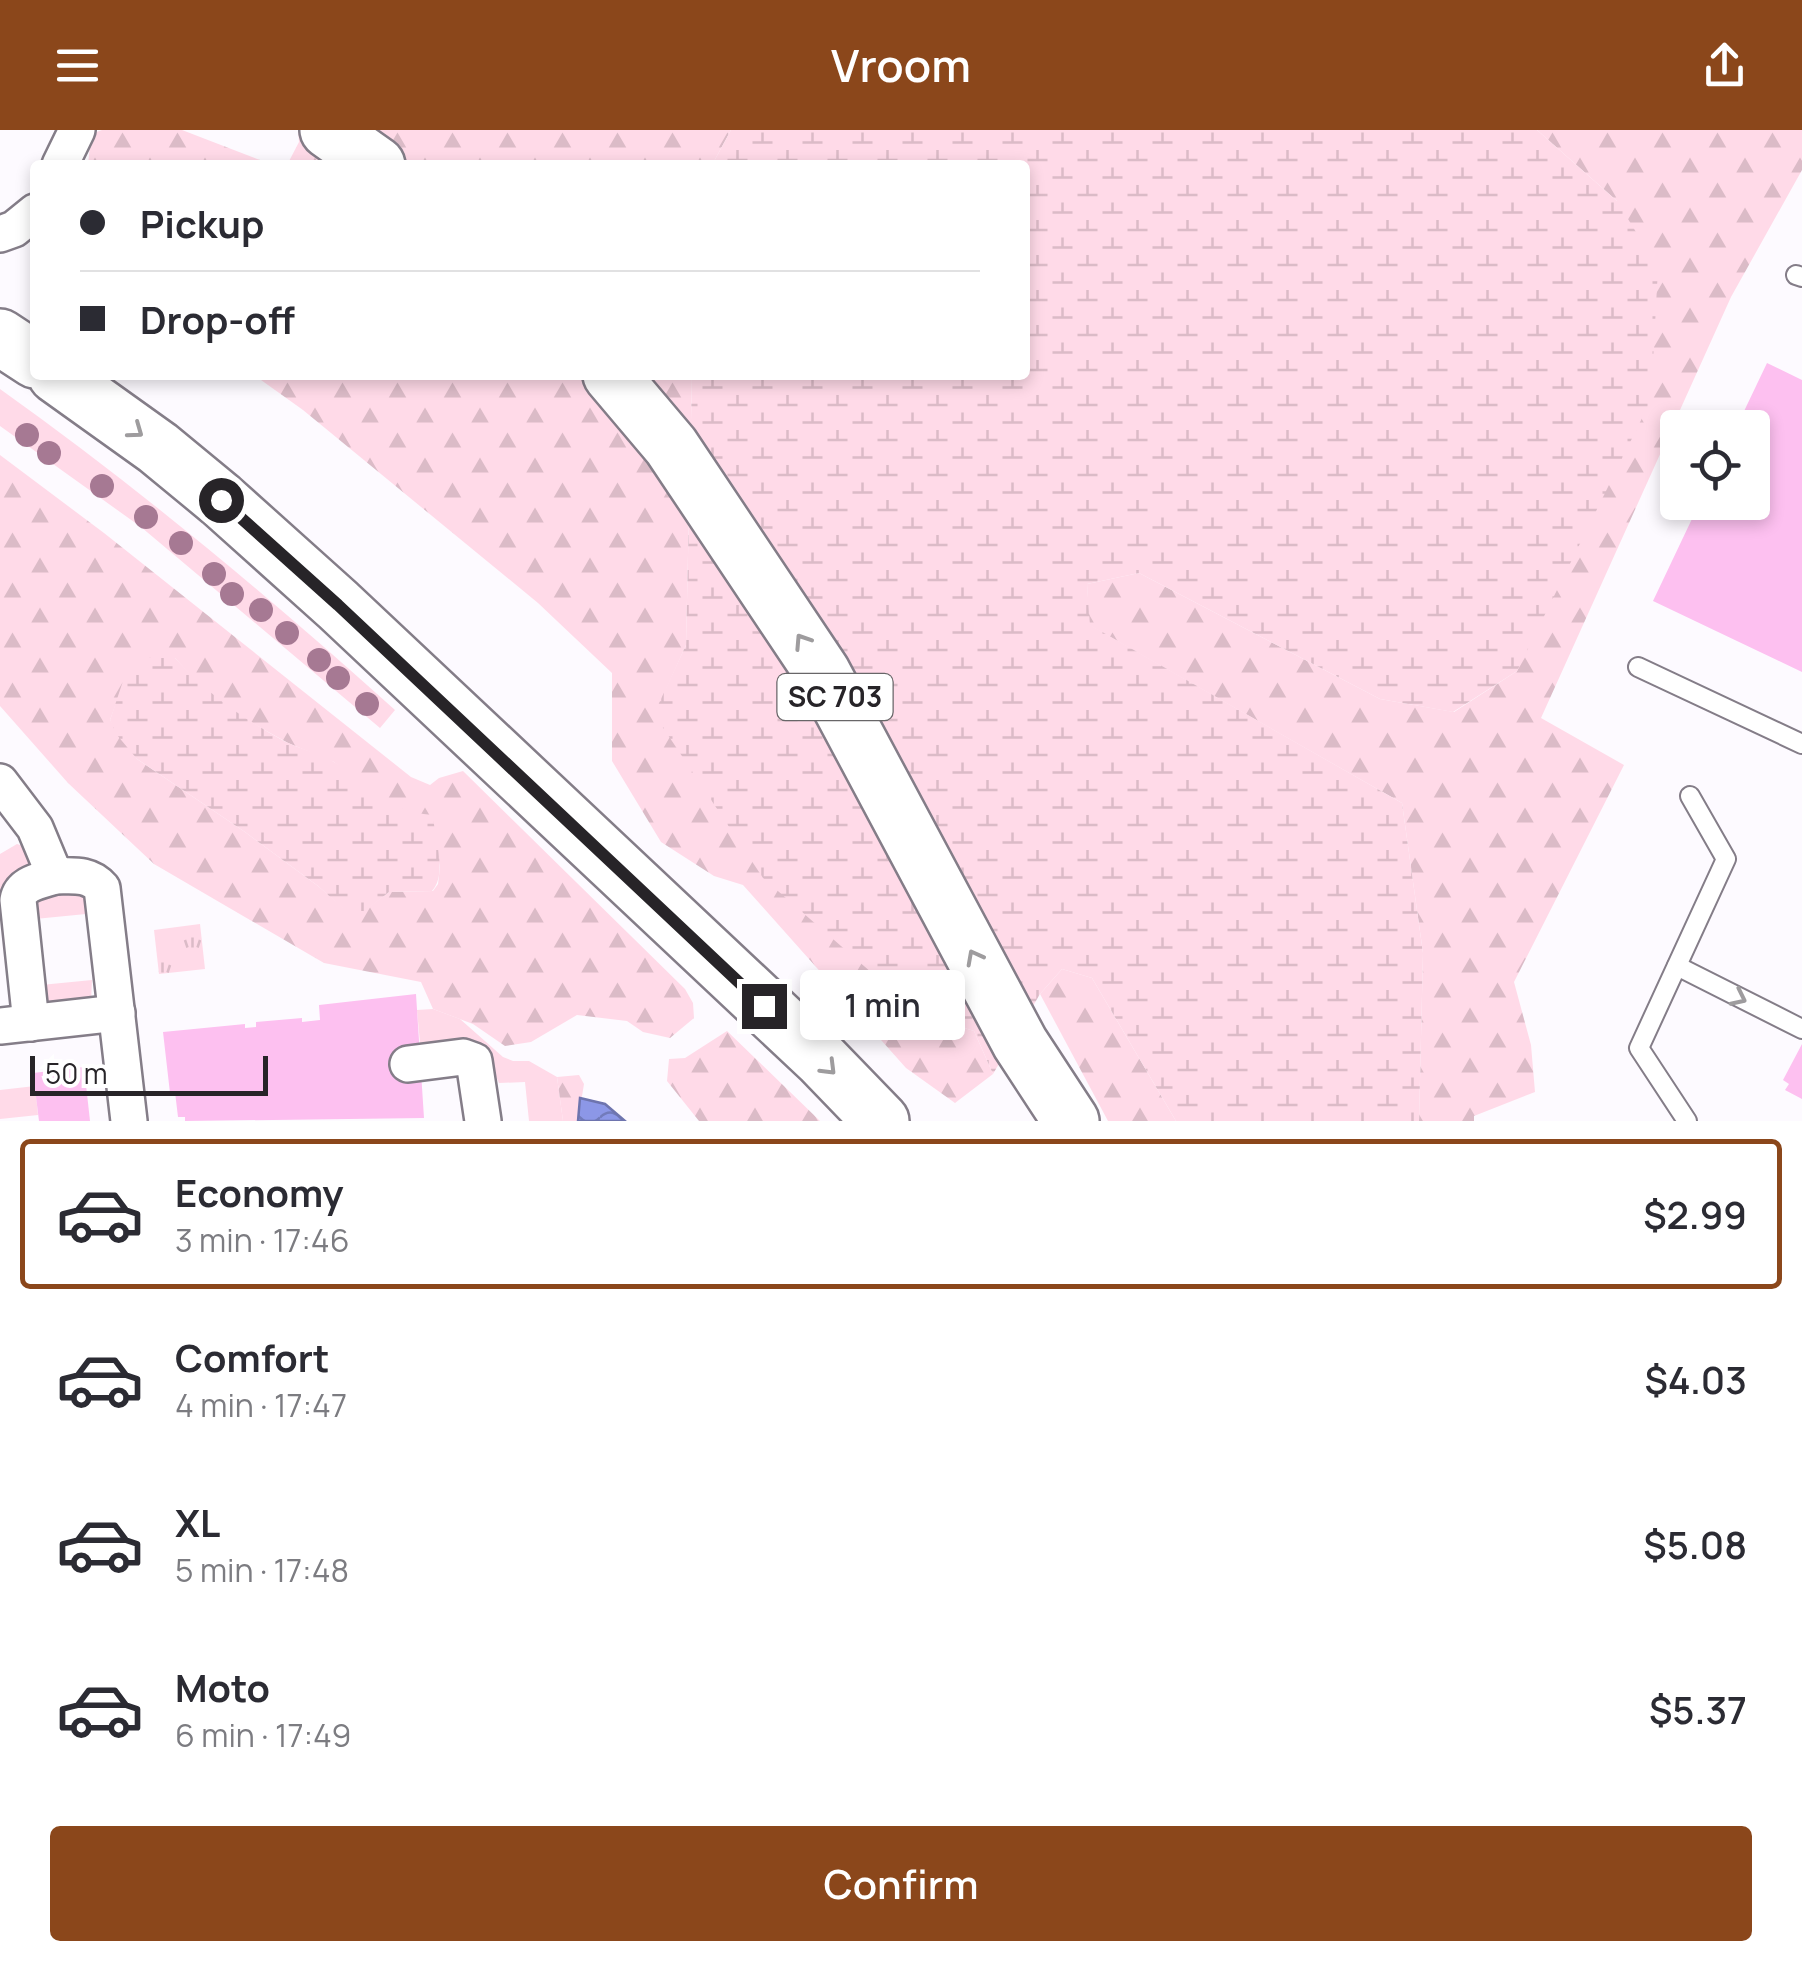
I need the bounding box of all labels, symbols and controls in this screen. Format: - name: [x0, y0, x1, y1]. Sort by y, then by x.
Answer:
- text: Vroom: [831, 34, 971, 96]
- icon: menu: [50, 38, 105, 93]
- icon: share: [1697, 38, 1752, 93]
- text: Pickup: [140, 197, 264, 249]
- text: Drop-off: [140, 293, 295, 345]
- map controls: [1660, 410, 1770, 520]
- button: locate: [1660, 410, 1770, 520]
- one-way arrow: [125, 420, 143, 437]
- route start: [199, 478, 244, 523]
- one-way arrow: [795, 634, 814, 652]
- road number: SC 703: [778, 674, 892, 720]
- one-way arrow: [967, 949, 986, 968]
- callout: 1 min: [799, 971, 964, 1041]
- text: 1 min: [844, 983, 921, 1027]
- route end: [742, 984, 787, 1029]
- one-way arrow: [1729, 985, 1747, 1005]
- scale bar: [30, 1051, 268, 1096]
- text: 50 m: [45, 1054, 108, 1092]
- one-way arrow: [818, 1057, 836, 1075]
- text: Economy: [175, 1166, 344, 1218]
- icon: car: [55, 1169, 145, 1259]
- text: $2.99: [1643, 1188, 1747, 1240]
- text: 3 min · 17:46: [175, 1218, 350, 1262]
- text: Comfort: [175, 1331, 329, 1383]
- icon: car: [55, 1334, 145, 1424]
- text: $4.03: [1644, 1353, 1747, 1405]
- text: 4 min · 17:47: [175, 1383, 347, 1427]
- text: XL: [175, 1496, 220, 1548]
- icon: car: [55, 1499, 145, 1589]
- text: $5.08: [1643, 1518, 1747, 1570]
- text: 5 min · 17:48: [175, 1548, 349, 1592]
- text: Moto: [175, 1661, 270, 1713]
- icon: car: [55, 1664, 145, 1754]
- text: $5.37: [1649, 1683, 1747, 1735]
- text: 6 min · 17:49: [175, 1713, 351, 1757]
- button: Confirm: [50, 1826, 1752, 1941]

